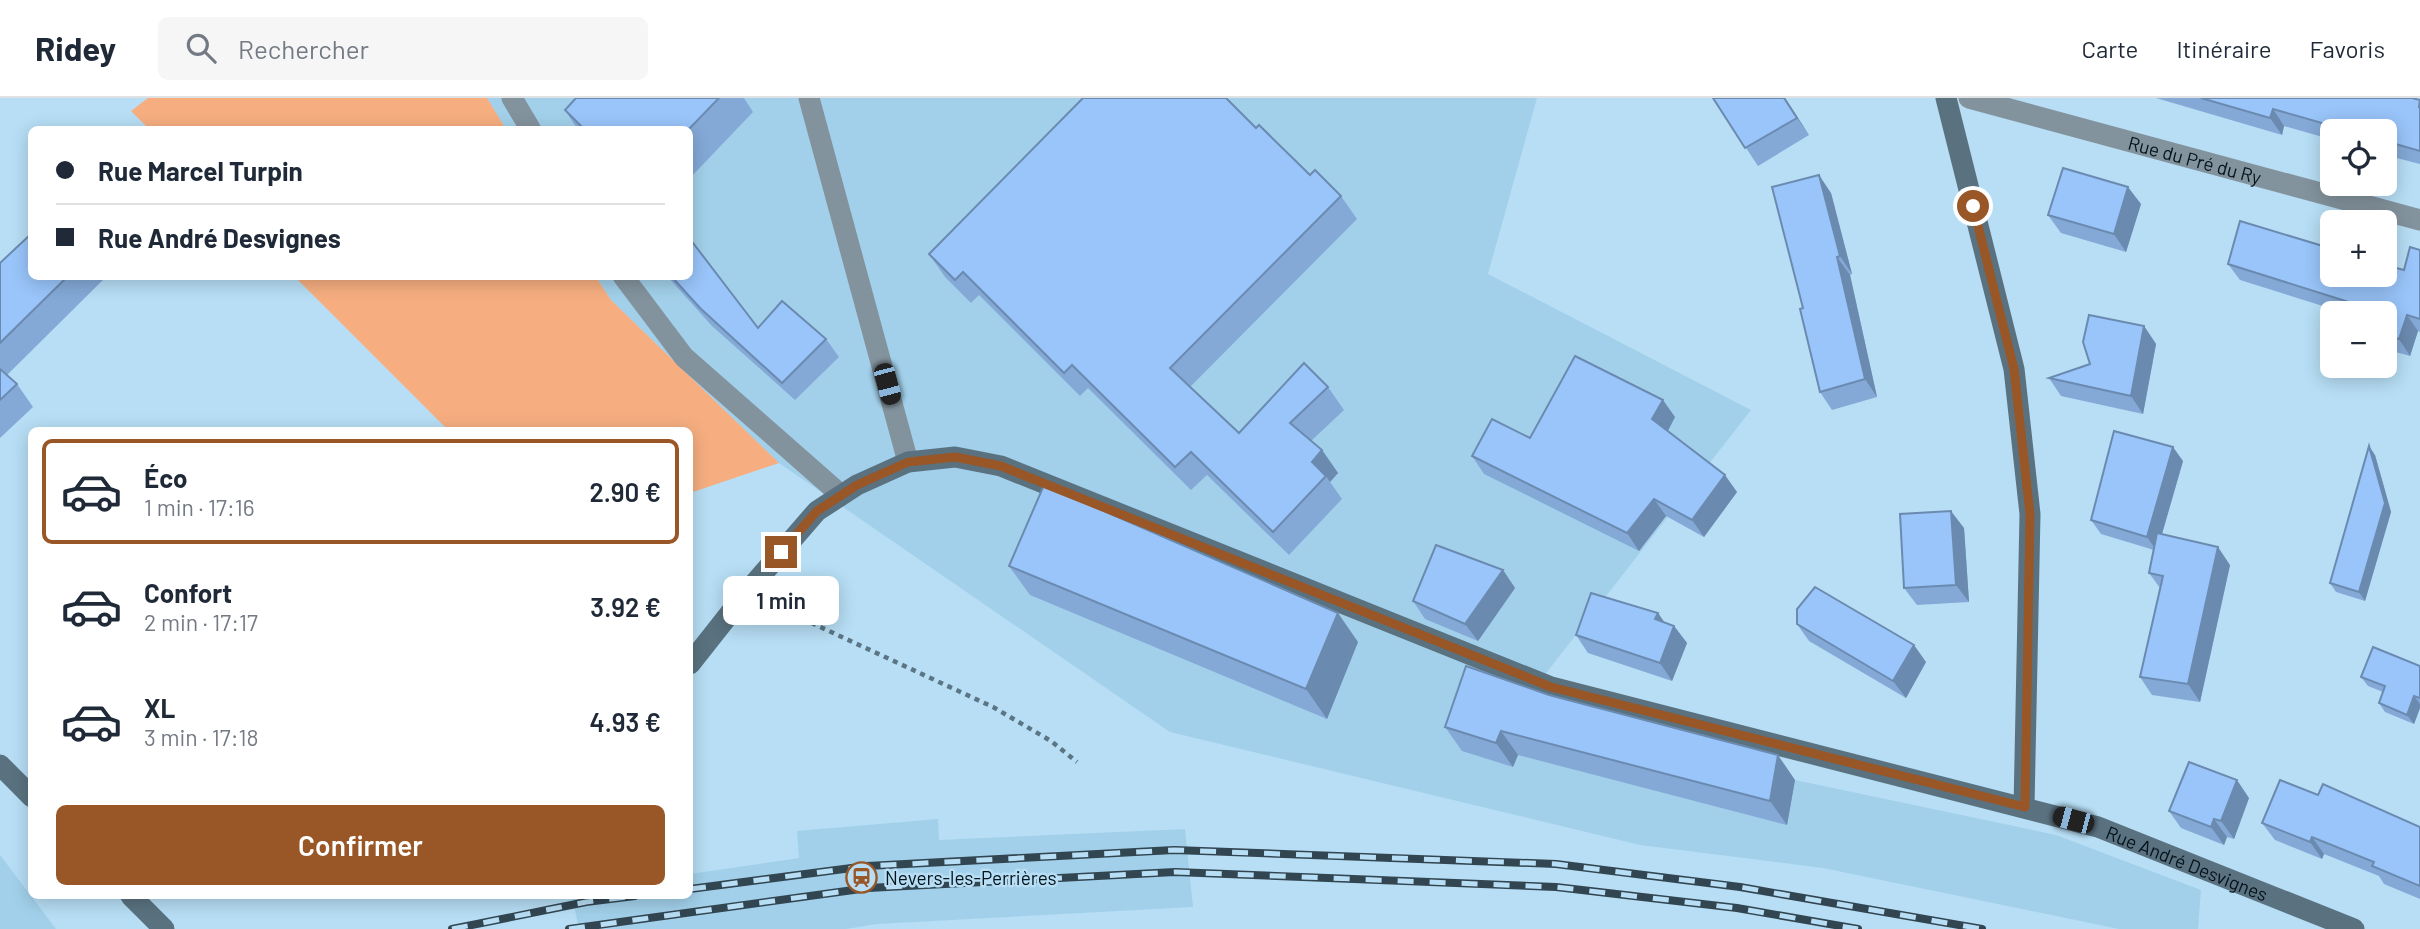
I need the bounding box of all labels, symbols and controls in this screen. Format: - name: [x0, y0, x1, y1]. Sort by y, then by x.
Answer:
- search box: [158, 17, 648, 80]
- text: Ridey: [35, 28, 116, 68]
- icon: search: [182, 29, 220, 67]
- text: Rechercher: [238, 33, 369, 64]
- text: Carte: [2082, 34, 2138, 63]
- text: Itinéraire: [2176, 34, 2272, 63]
- text: Favoris: [2310, 34, 2385, 63]
- map controls: [2320, 119, 2397, 378]
- button: locate: [2320, 119, 2397, 196]
- street label: Rue du Pré du Ry: [2126, 130, 2264, 188]
- text: Rue Marcel Turpin: [98, 155, 303, 186]
- route start: [1957, 190, 1989, 222]
- button: +: [2320, 210, 2397, 287]
- text: Rue André Desvignes: [98, 222, 341, 253]
- button: −: [2320, 301, 2397, 378]
- car: [872, 361, 903, 407]
- icon: car: [60, 460, 123, 523]
- text: Éco: [144, 462, 187, 493]
- text: 2.90 €: [589, 476, 661, 507]
- text: 1 min · 17:16: [144, 493, 255, 521]
- route end: [765, 536, 797, 568]
- icon: car: [60, 575, 123, 638]
- callout: 1 min: [723, 576, 839, 626]
- text: Confort: [144, 577, 232, 608]
- text: 1 min: [756, 586, 806, 614]
- text: 3.92 €: [590, 591, 661, 622]
- text: 2 min · 17:17: [144, 608, 258, 636]
- icon: car: [60, 690, 123, 753]
- text: XL: [144, 692, 175, 723]
- text: 4.93 €: [589, 706, 661, 737]
- text: 3 min · 17:18: [144, 723, 259, 751]
- car: [2050, 804, 2097, 836]
- button: Confirmer: [56, 805, 665, 885]
- street label: Rue André Desvignes: [2103, 820, 2271, 905]
- station icon: Nevers-les-Perrières: [845, 860, 879, 894]
- place label: Nevers-les-Perrières: [885, 866, 1057, 889]

